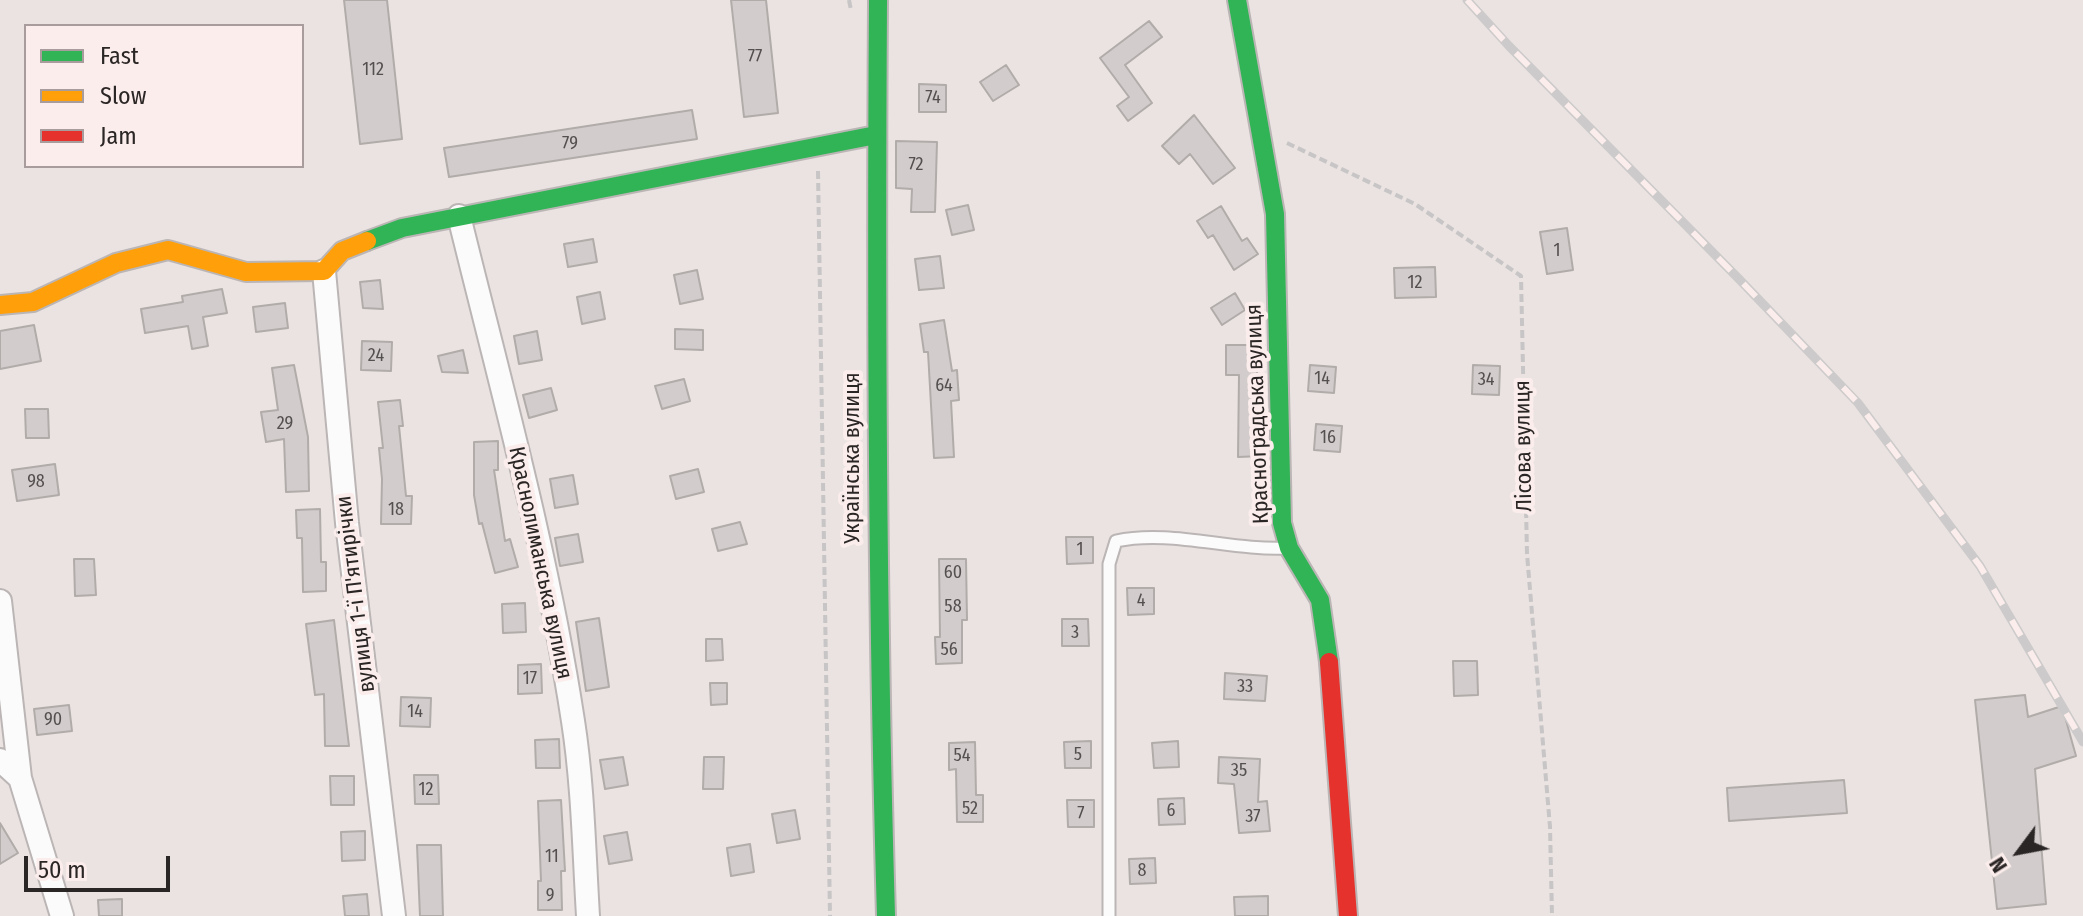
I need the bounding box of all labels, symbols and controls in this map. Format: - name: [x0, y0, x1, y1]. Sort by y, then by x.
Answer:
- legend: [24, 24, 304, 168]
- text: Fast: [100, 42, 139, 70]
- house number: 77: [748, 46, 762, 68]
- house number: 112: [362, 59, 384, 81]
- text: Slow: [100, 82, 146, 110]
- house number: 74: [925, 87, 941, 109]
- text: Jam: [100, 122, 137, 150]
- house number: 79: [562, 133, 578, 155]
- house number: 72: [908, 154, 924, 176]
- house number: 1: [1553, 240, 1561, 262]
- house number: 12: [1408, 272, 1422, 294]
- street label: Красноградська вулиця: [1241, 304, 1275, 524]
- house number: 24: [368, 345, 384, 367]
- house number: 14: [1314, 368, 1330, 390]
- house number: 34: [1478, 369, 1494, 391]
- street label: Українська вулиця: [840, 372, 866, 544]
- house number: 64: [935, 375, 953, 397]
- street label: Лісова вулиця: [1510, 380, 1538, 512]
- house number: 29: [277, 413, 293, 435]
- house number: 16: [1320, 427, 1336, 449]
- street label: Краснолиманська вулиця: [502, 444, 578, 682]
- house number: 98: [27, 471, 45, 493]
- street label: вулиця 1-ї П'ятирічки: [331, 494, 381, 694]
- house number: 18: [388, 499, 404, 521]
- house number: 1: [1076, 539, 1084, 561]
- house number: 60: [944, 562, 962, 584]
- house number: 4: [1137, 590, 1145, 612]
- house number: 58: [944, 596, 962, 618]
- house number: 3: [1071, 622, 1079, 644]
- house number: 56: [940, 639, 958, 661]
- house number: 17: [523, 668, 537, 690]
- house number: 33: [1237, 676, 1253, 698]
- house number: 14: [407, 701, 423, 723]
- house number: 90: [44, 709, 62, 731]
- house number: 5: [1074, 744, 1082, 766]
- house number: 54: [954, 745, 970, 767]
- house number: 35: [1231, 760, 1247, 782]
- house number: 12: [419, 779, 433, 801]
- house number: 52: [962, 798, 978, 820]
- house number: 6: [1167, 800, 1175, 822]
- house number: 7: [1077, 803, 1085, 825]
- house number: 37: [1245, 806, 1261, 828]
- north arrow: [1979, 812, 2059, 892]
- scale bar: [28, 840, 174, 890]
- house number: 11: [545, 846, 559, 868]
- text: N: [1983, 852, 2013, 878]
- text: 50 m: [38, 856, 86, 884]
- house number: 8: [1138, 860, 1146, 882]
- house number: 9: [546, 885, 554, 907]

